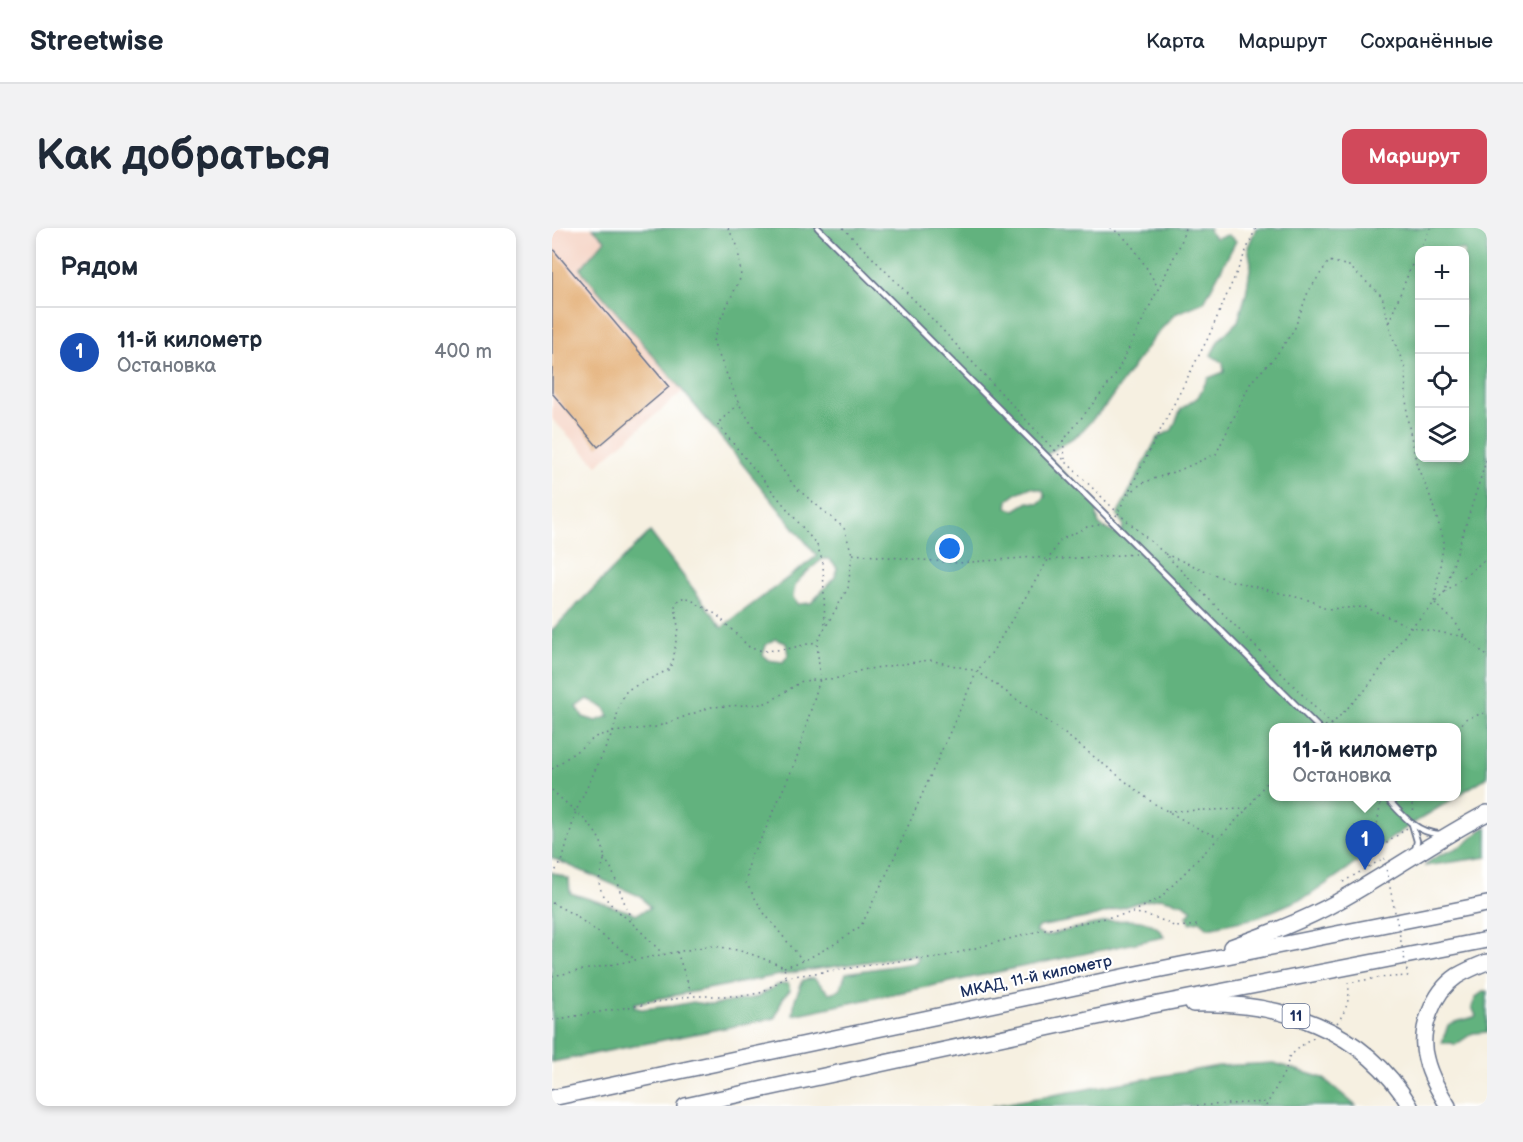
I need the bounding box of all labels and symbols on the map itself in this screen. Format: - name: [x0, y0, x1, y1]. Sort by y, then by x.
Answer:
- your location: [935, 534, 964, 563]
- pin: 1: [1346, 820, 1384, 870]
- street label: МКАД, 11-й километр: [958, 952, 1114, 1002]
- road number: 11: [1282, 1004, 1310, 1028]

